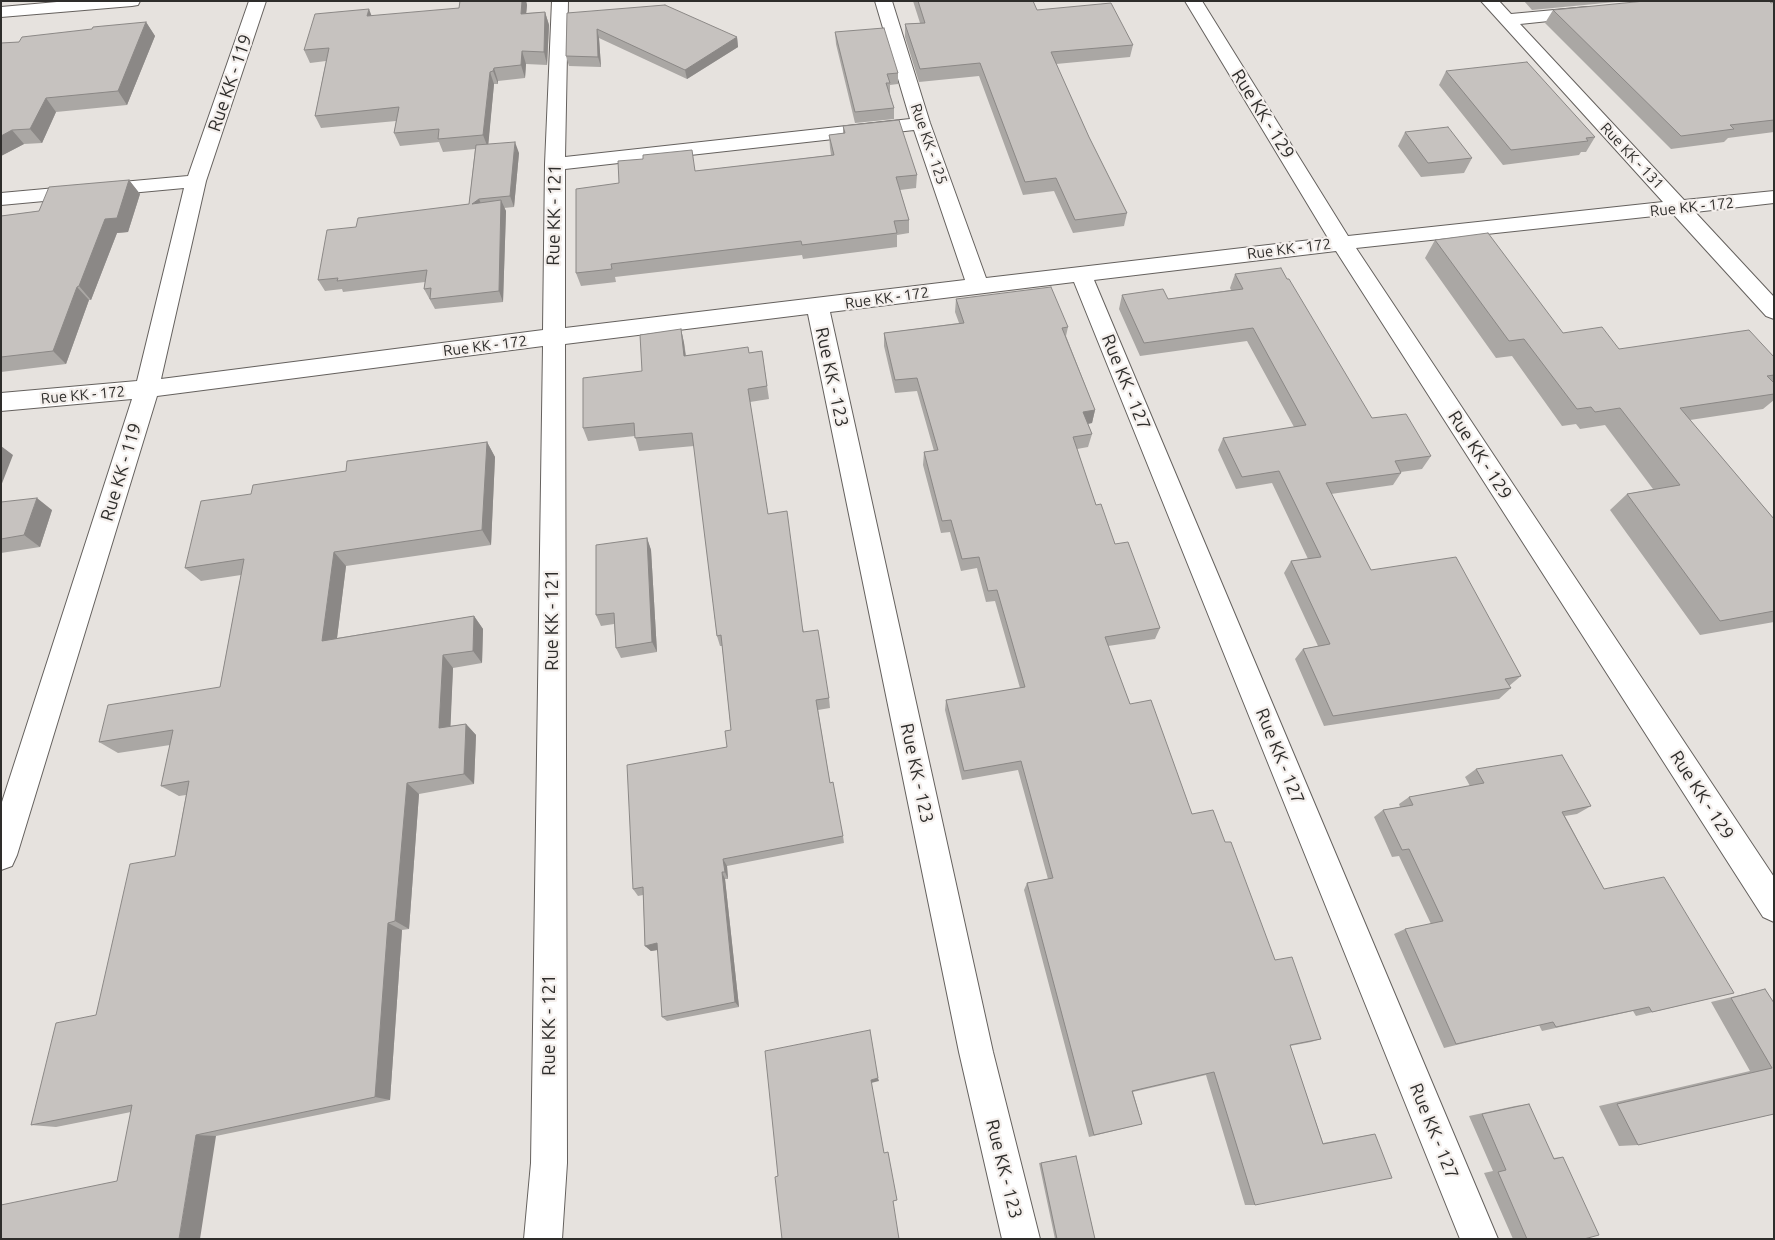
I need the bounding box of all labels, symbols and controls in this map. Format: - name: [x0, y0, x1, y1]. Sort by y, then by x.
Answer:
- street label: Rue KK - 119: [203, 32, 257, 134]
- street label: Rue KK - 129: [1227, 65, 1299, 163]
- street label: Rue KK - 125: [907, 101, 951, 187]
- street label: Rue KK - 131: [1597, 119, 1667, 193]
- street label: Rue KK - 121: [542, 164, 566, 266]
- street label: Rue KK - 172: [1649, 194, 1735, 220]
- street label: Rue KK - 172: [1246, 235, 1332, 263]
- street label: Rue KK - 172: [844, 283, 930, 313]
- street label: Rue KK - 123: [811, 325, 853, 429]
- street label: Rue KK - 127: [1097, 331, 1155, 433]
- street label: Rue KK - 172: [442, 332, 528, 360]
- street label: Rue KK - 172: [40, 382, 126, 408]
- street label: Rue KK - 129: [1443, 407, 1517, 503]
- street label: Rue KK - 119: [96, 420, 146, 524]
- street label: Rue KK - 121: [541, 569, 563, 671]
- street label: Rue KK - 127: [1251, 705, 1309, 807]
- street label: Rue KK - 123: [896, 721, 938, 825]
- street label: Rue KK - 129: [1665, 747, 1739, 843]
- street label: Rue KK - 121: [538, 974, 560, 1076]
- street label: Rue KK - 127: [1405, 1080, 1463, 1182]
- street label: Rue KK - 123: [981, 1117, 1027, 1221]

